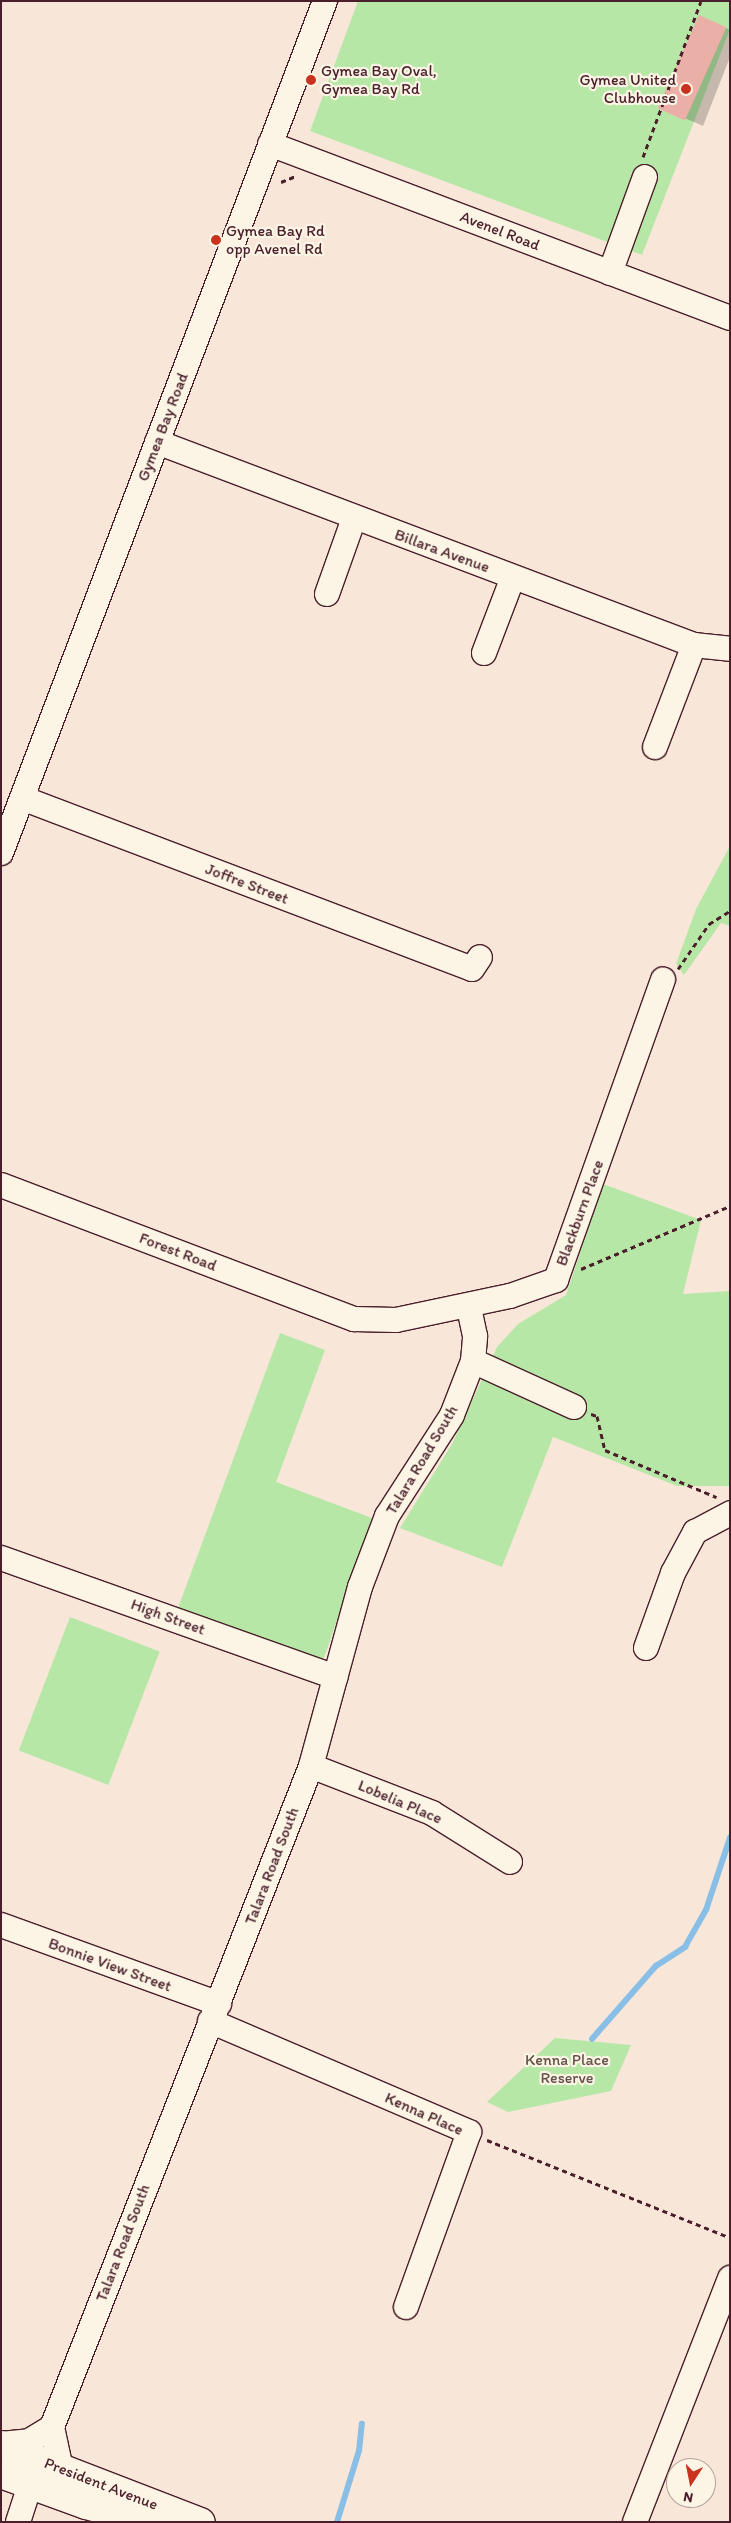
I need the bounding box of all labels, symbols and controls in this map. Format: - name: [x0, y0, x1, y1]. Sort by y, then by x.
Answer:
- place label: Gymea Bay Oval, Gymea Bay Rd: [321, 61, 437, 99]
- place label: Gymea United Clubhouse: [579, 70, 676, 108]
- marker: Gymea Bay Oval, Gymea Bay Rd: [305, 74, 317, 86]
- marker: Gymea United Clubhouse: [680, 83, 692, 95]
- street label: Avenel Road: [457, 207, 543, 255]
- place label: Gymea Bay Rd opp Avenel Rd: [226, 221, 325, 259]
- marker: Gymea Bay Rd opp Avenel Rd: [210, 234, 222, 246]
- street label: Gymea Bay Road: [133, 370, 193, 484]
- street label: Billara Avenue: [392, 525, 492, 577]
- street label: Joffre Street: [203, 859, 291, 909]
- street label: Blackburn Place: [552, 1157, 608, 1269]
- street label: Forest Road: [137, 1229, 219, 1275]
- street label: Talara Road South: [382, 1402, 462, 1518]
- street label: High Street: [128, 1595, 208, 1639]
- street label: Lobelia Place: [355, 1776, 445, 1828]
- street label: Talara Road South: [241, 1805, 303, 1927]
- street label: Bonnie View Street: [46, 1934, 174, 1996]
- park label: Kenna Place Reserve: [525, 2050, 609, 2088]
- street label: Kenna Place: [382, 2088, 466, 2140]
- street label: Talara Road South: [92, 2182, 154, 2304]
- street label: President Avenue: [42, 2454, 160, 2514]
- north arrow: [666, 2458, 716, 2508]
- text: N: [682, 2488, 695, 2506]

